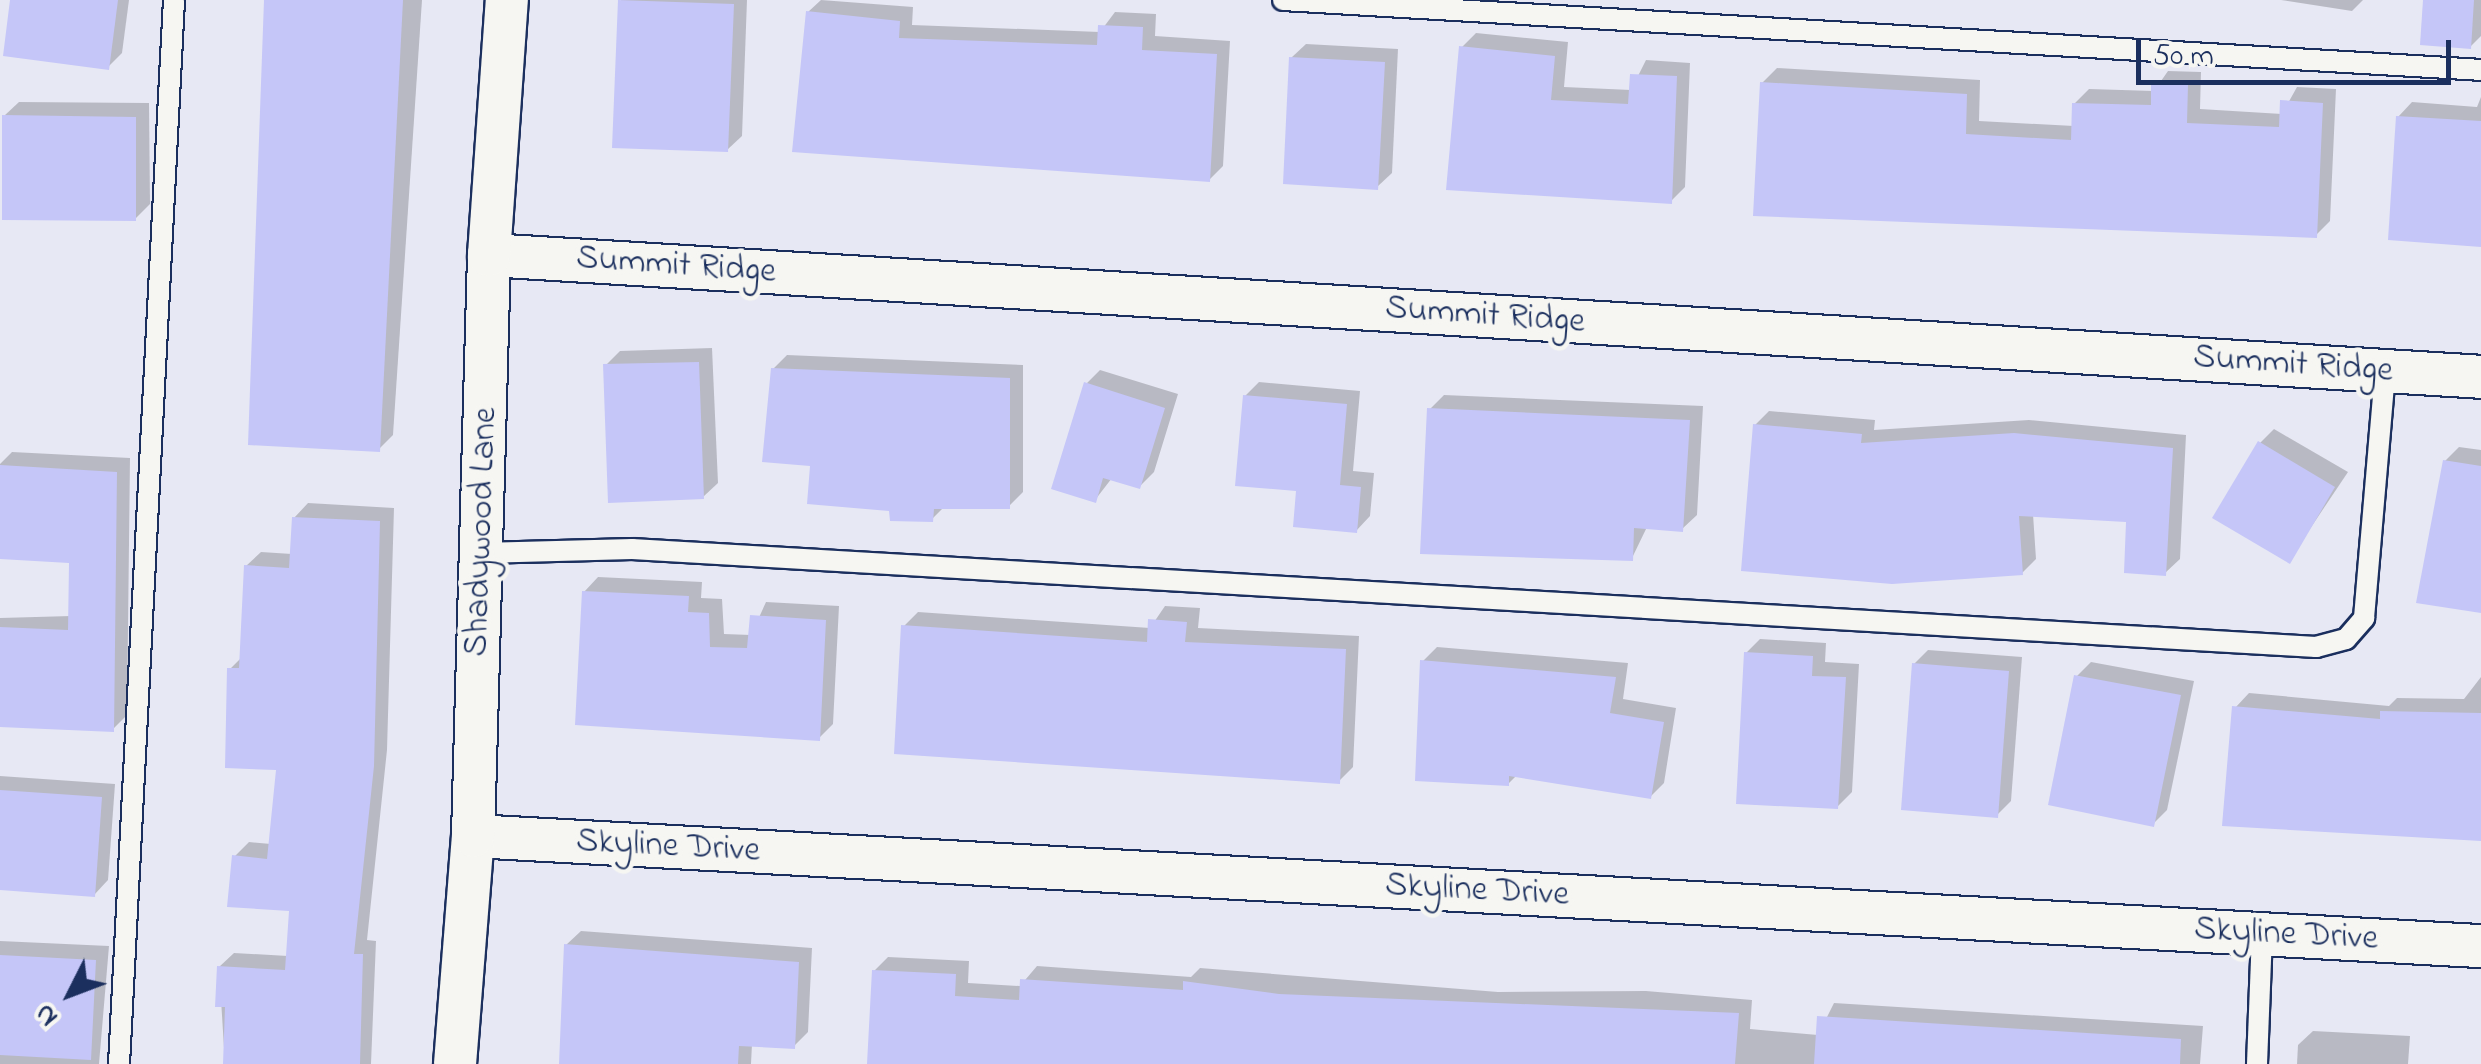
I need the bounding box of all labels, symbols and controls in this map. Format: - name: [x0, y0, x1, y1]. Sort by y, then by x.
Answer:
- scale bar: [2141, 20, 2456, 82]
- text: 50 m: [2153, 35, 2214, 79]
- street label: Summit Ridge: [575, 238, 777, 294]
- street label: Summit Ridge: [1384, 288, 1586, 344]
- street label: Summit Ridge: [2192, 337, 2394, 393]
- street label: Shadywood Lane: [457, 407, 507, 657]
- street label: Skyline Drive: [575, 821, 761, 873]
- street label: Skyline Drive: [1384, 865, 1570, 917]
- street label: Skyline Drive: [2193, 909, 2379, 961]
- north arrow: [20, 944, 120, 1044]
- text: N: [26, 994, 69, 1035]

